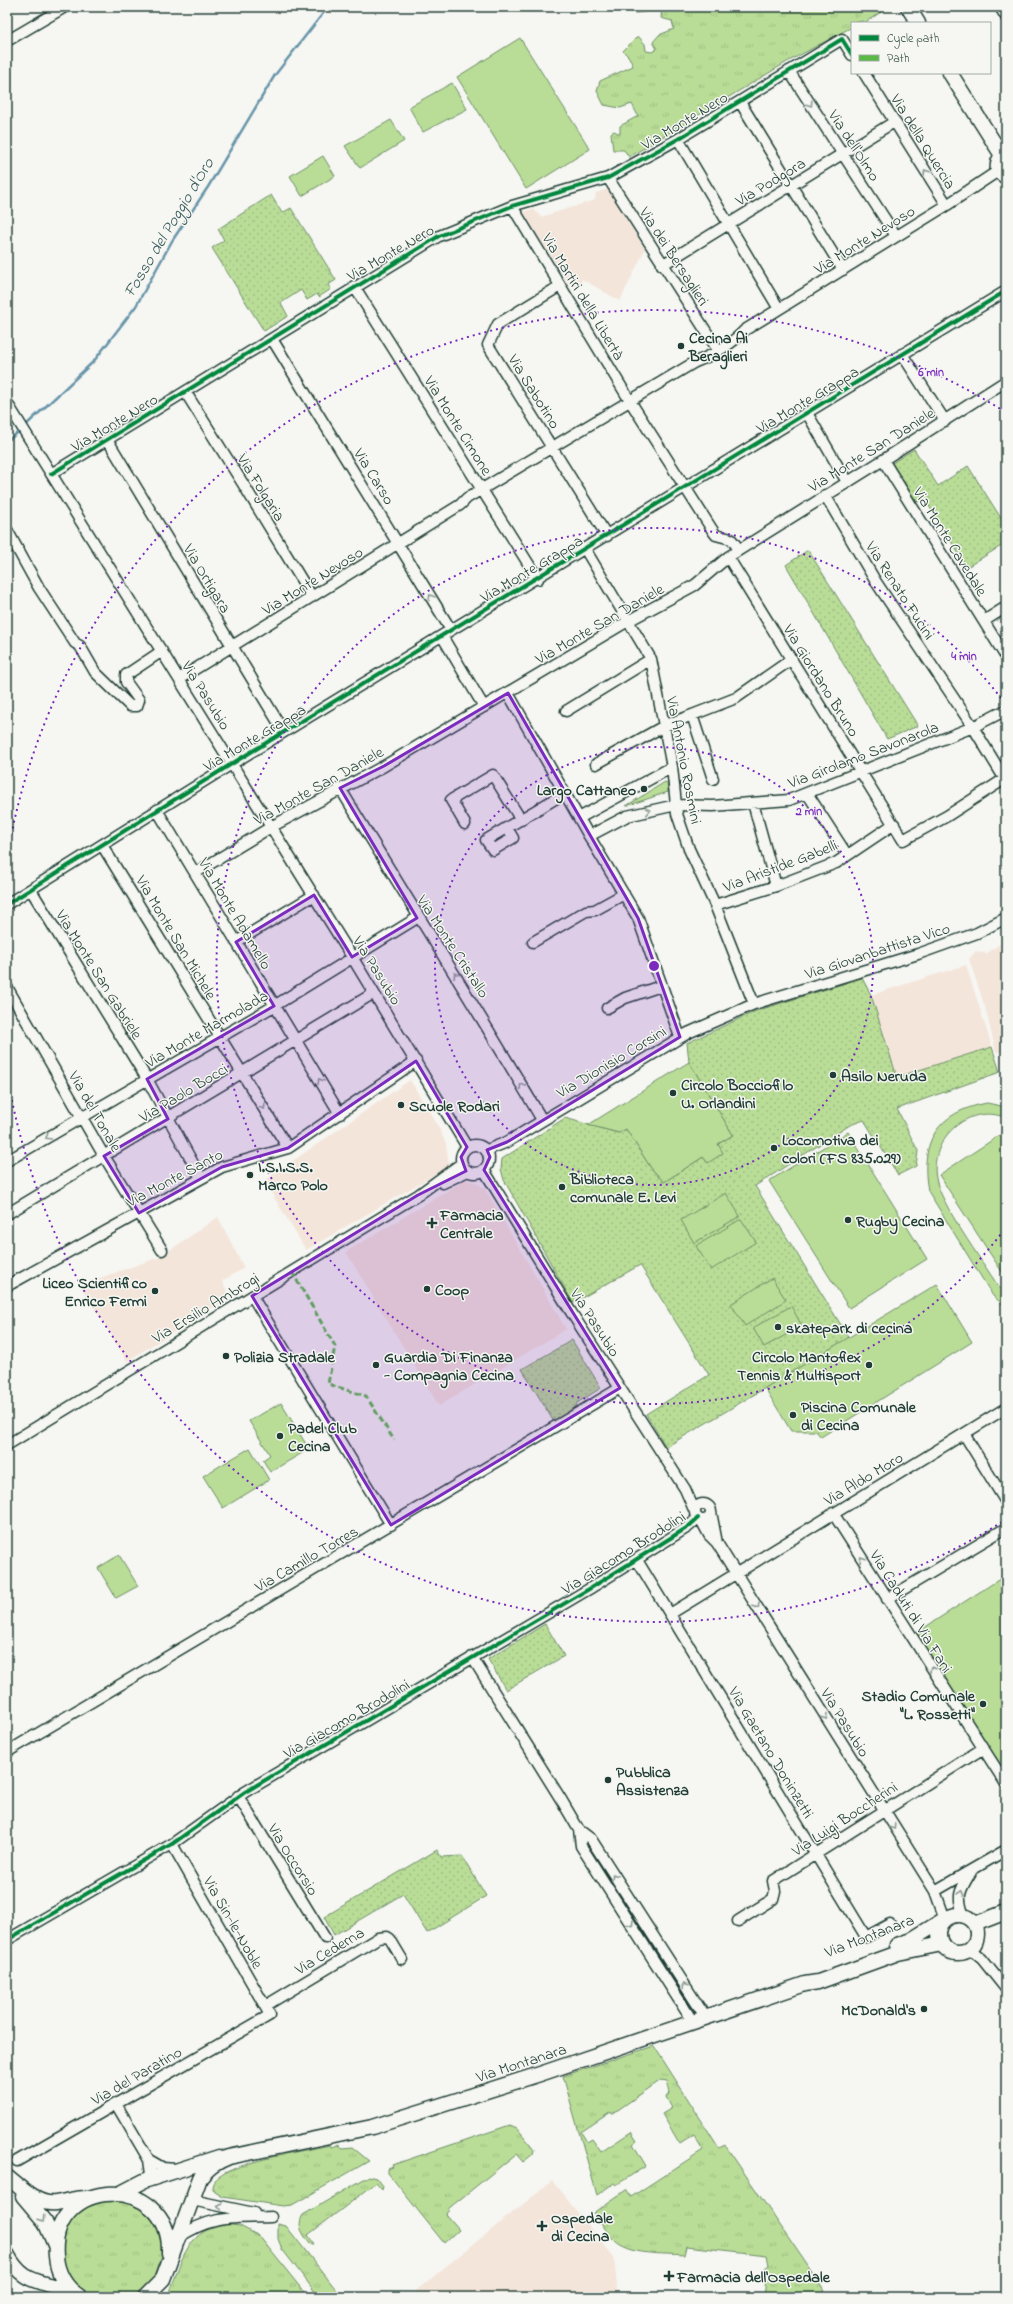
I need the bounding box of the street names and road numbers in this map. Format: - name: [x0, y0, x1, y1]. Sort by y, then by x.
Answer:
- street label: Via Monte Nero: [636, 86, 733, 158]
- street label: Via della Quercia: [883, 89, 961, 194]
- street label: Via dell'Olmo: [821, 105, 885, 187]
- street label: Via Podgora: [730, 152, 811, 214]
- street label: Via Monte Nevoso: [809, 200, 920, 282]
- street label: Via dei Bersaglieri: [632, 202, 714, 311]
- street label: Via Monte Nero: [342, 219, 439, 289]
- street label: Via Martiri della Libertà: [534, 228, 630, 365]
- street label: Via Sabotino: [500, 349, 566, 434]
- street label: Via Monte Grappa: [751, 361, 864, 441]
- street label: Via Monte Cimone: [416, 371, 498, 481]
- street label: Via Monte Nero: [66, 388, 163, 460]
- street label: Via Monte San Daniele: [803, 402, 941, 500]
- street label: Via Carso: [346, 443, 400, 510]
- street label: Via Folgaria: [230, 449, 291, 526]
- street label: Via Monte Cavedale: [905, 482, 993, 602]
- street label: Via Monte Grappa: [475, 530, 588, 610]
- street label: Via Renato Fucini: [858, 536, 940, 645]
- street label: Via Ortigara: [176, 539, 236, 618]
- street label: Via Monte Nevoso: [257, 541, 368, 623]
- street label: Via Monte San Daniele: [530, 578, 670, 672]
- street label: Via Giordano Bruno: [775, 619, 865, 742]
- street label: Via Pasubio: [174, 656, 236, 735]
- street label: Via Antonio Rosmini: [659, 693, 707, 826]
- street label: Via Monte Grappa: [198, 699, 311, 779]
- street label: Via Girolamo Savonarola: [784, 716, 943, 796]
- street label: Via Monte San Daniele: [249, 741, 389, 833]
- street label: Via Aristide Gabelli: [719, 834, 841, 900]
- street label: Via Monte Adamello: [191, 853, 277, 975]
- street label: Via Monte San Michele: [128, 870, 222, 1006]
- street label: Via Monte Cristallo: [409, 890, 495, 1003]
- street label: Via Monte San Gabriele: [48, 905, 148, 1045]
- street label: Via Giovanbattista Vico: [801, 917, 953, 987]
- street label: Via Pasubio: [345, 931, 407, 1010]
- street label: Via Monte Marmolada: [140, 985, 273, 1075]
- street label: Via Dionisio Corsini: [552, 1020, 672, 1106]
- street label: Via Paolo Bocci: [134, 1058, 233, 1130]
- street label: Via del Tonale: [61, 1066, 128, 1158]
- street label: Via Monte Santo: [121, 1143, 228, 1215]
- street label: Via Ersilio Ambrogi: [147, 1267, 264, 1351]
- street label: Via Pasubio: [563, 1283, 626, 1362]
- street label: Via Aldo Moro: [819, 1447, 908, 1513]
- street label: Via Giacomo Brodolini: [556, 1506, 691, 1602]
- street label: Via Camillo Torres: [250, 1520, 363, 1600]
- street label: Via Caduti di Via Fani: [862, 1545, 958, 1678]
- street label: Via Giacomo Brodolini: [278, 1674, 415, 1766]
- street label: Via Gaetano Doninzetti: [721, 1682, 819, 1824]
- street label: Via Pasubio: [813, 1683, 875, 1762]
- street label: Via Luigi Boccherini: [786, 1776, 903, 1864]
- street label: Via Occorsio: [260, 1818, 324, 1901]
- street label: Via Sin-le-Noble: [196, 1871, 269, 1974]
- street label: Via Montanara: [821, 1909, 918, 1965]
- street label: Via Cederna: [290, 1921, 369, 1982]
- street label: Via Montanara: [472, 2038, 570, 2090]
- street label: Via del Paratino: [86, 2041, 187, 2113]

